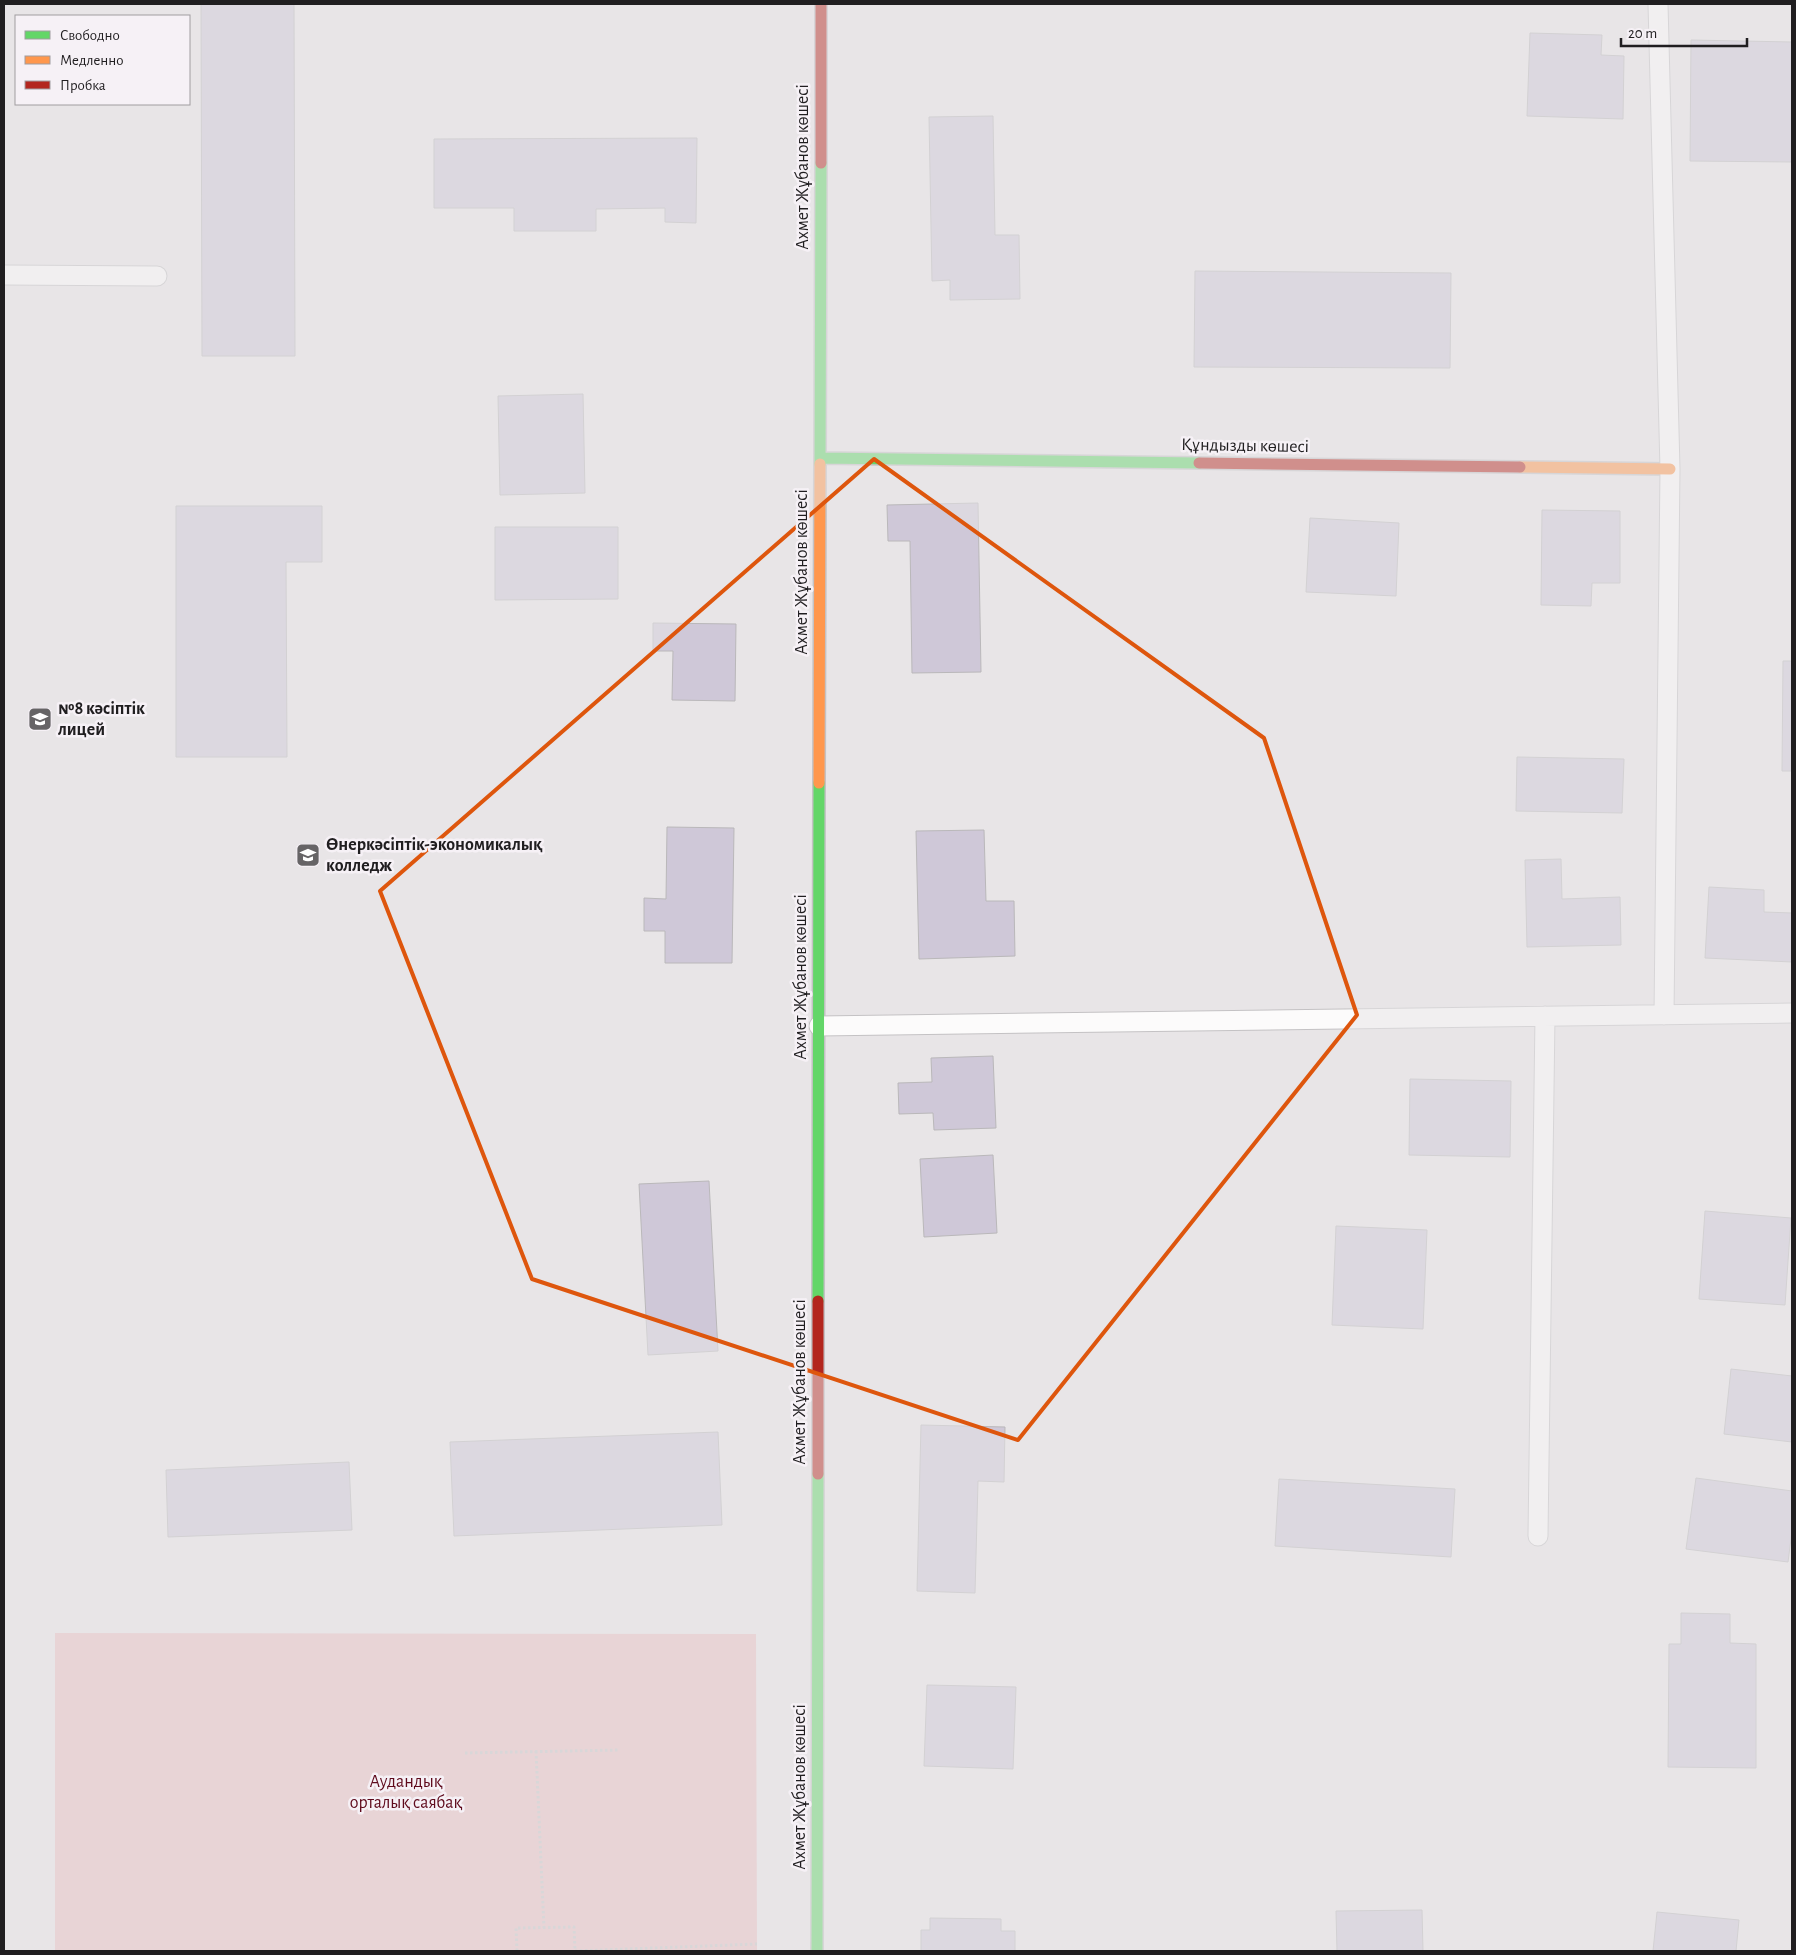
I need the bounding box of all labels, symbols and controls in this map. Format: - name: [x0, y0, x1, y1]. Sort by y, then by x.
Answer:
- legend: [15, 15, 190, 105]
- scale bar: [1621, 15, 1747, 47]
- text: 20 m: [1628, 26, 1657, 41]
- text: Свободно: [60, 28, 120, 43]
- text: Медленно: [60, 53, 124, 68]
- text: Пробка: [60, 78, 106, 93]
- street label: Ахмет Жұбанов көшесі: [793, 84, 812, 250]
- street label: Құндызды көшесі: [1181, 436, 1309, 456]
- street label: Ахмет Жұбанов көшесі: [792, 489, 811, 655]
- place label: №8 кәсіптік лицей: [58, 700, 145, 739]
- school or university icon: №8 кәсіптік лицей: [27, 706, 53, 732]
- place label: Өнеркәсіптік-экономикалық колледж: [326, 836, 543, 875]
- school or university icon: Өнеркәсіптік-экономикалық колледж: [295, 842, 321, 868]
- street label: Ахмет Жұбанов көшесі: [791, 894, 810, 1060]
- street label: Ахмет Жұбанов көшесі: [790, 1299, 809, 1465]
- street label: Ахмет Жұбанов көшесі: [790, 1704, 809, 1870]
- park label: Аудандық орталық саябақ: [350, 1773, 462, 1812]

